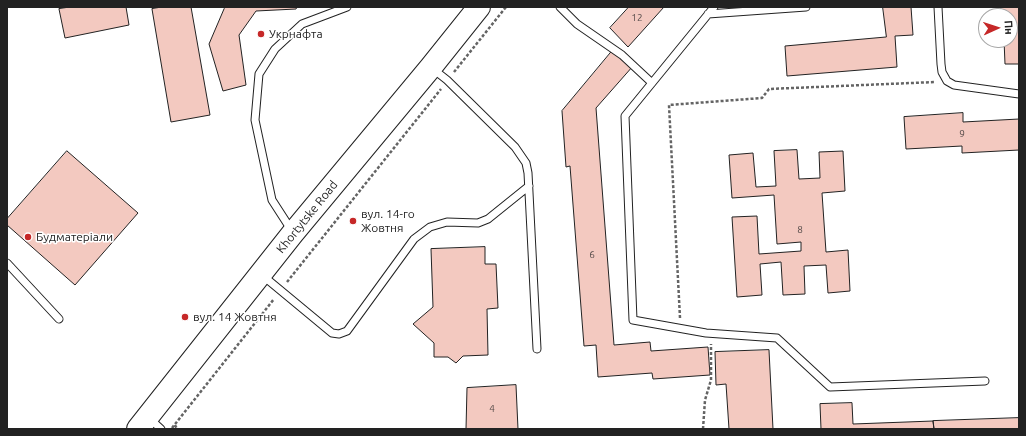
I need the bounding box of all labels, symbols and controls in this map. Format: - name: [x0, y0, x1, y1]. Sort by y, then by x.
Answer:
- north arrow: [978, 8, 1018, 48]
- house number: 12: [631, 12, 643, 24]
- text: Пн: [1003, 20, 1015, 35]
- place label: Укрнафта: [269, 27, 323, 41]
- marker: Укрнафта: [256, 29, 266, 39]
- house number: 9: [959, 128, 965, 140]
- street label: Khortytske Road: [273, 178, 341, 256]
- place label: вул. 14-го Жовтня: [361, 207, 415, 235]
- marker: вул. 14-го Жовтня: [348, 216, 358, 226]
- house number: 8: [797, 224, 803, 236]
- place label: Будматеріали: [36, 230, 113, 244]
- marker: Будматеріали: [23, 232, 33, 242]
- house number: 6: [589, 249, 595, 261]
- place label: вул. 14 Жовтня: [193, 310, 277, 324]
- marker: вул. 14 Жовтня: [180, 312, 190, 322]
- house number: 4: [489, 403, 495, 415]

